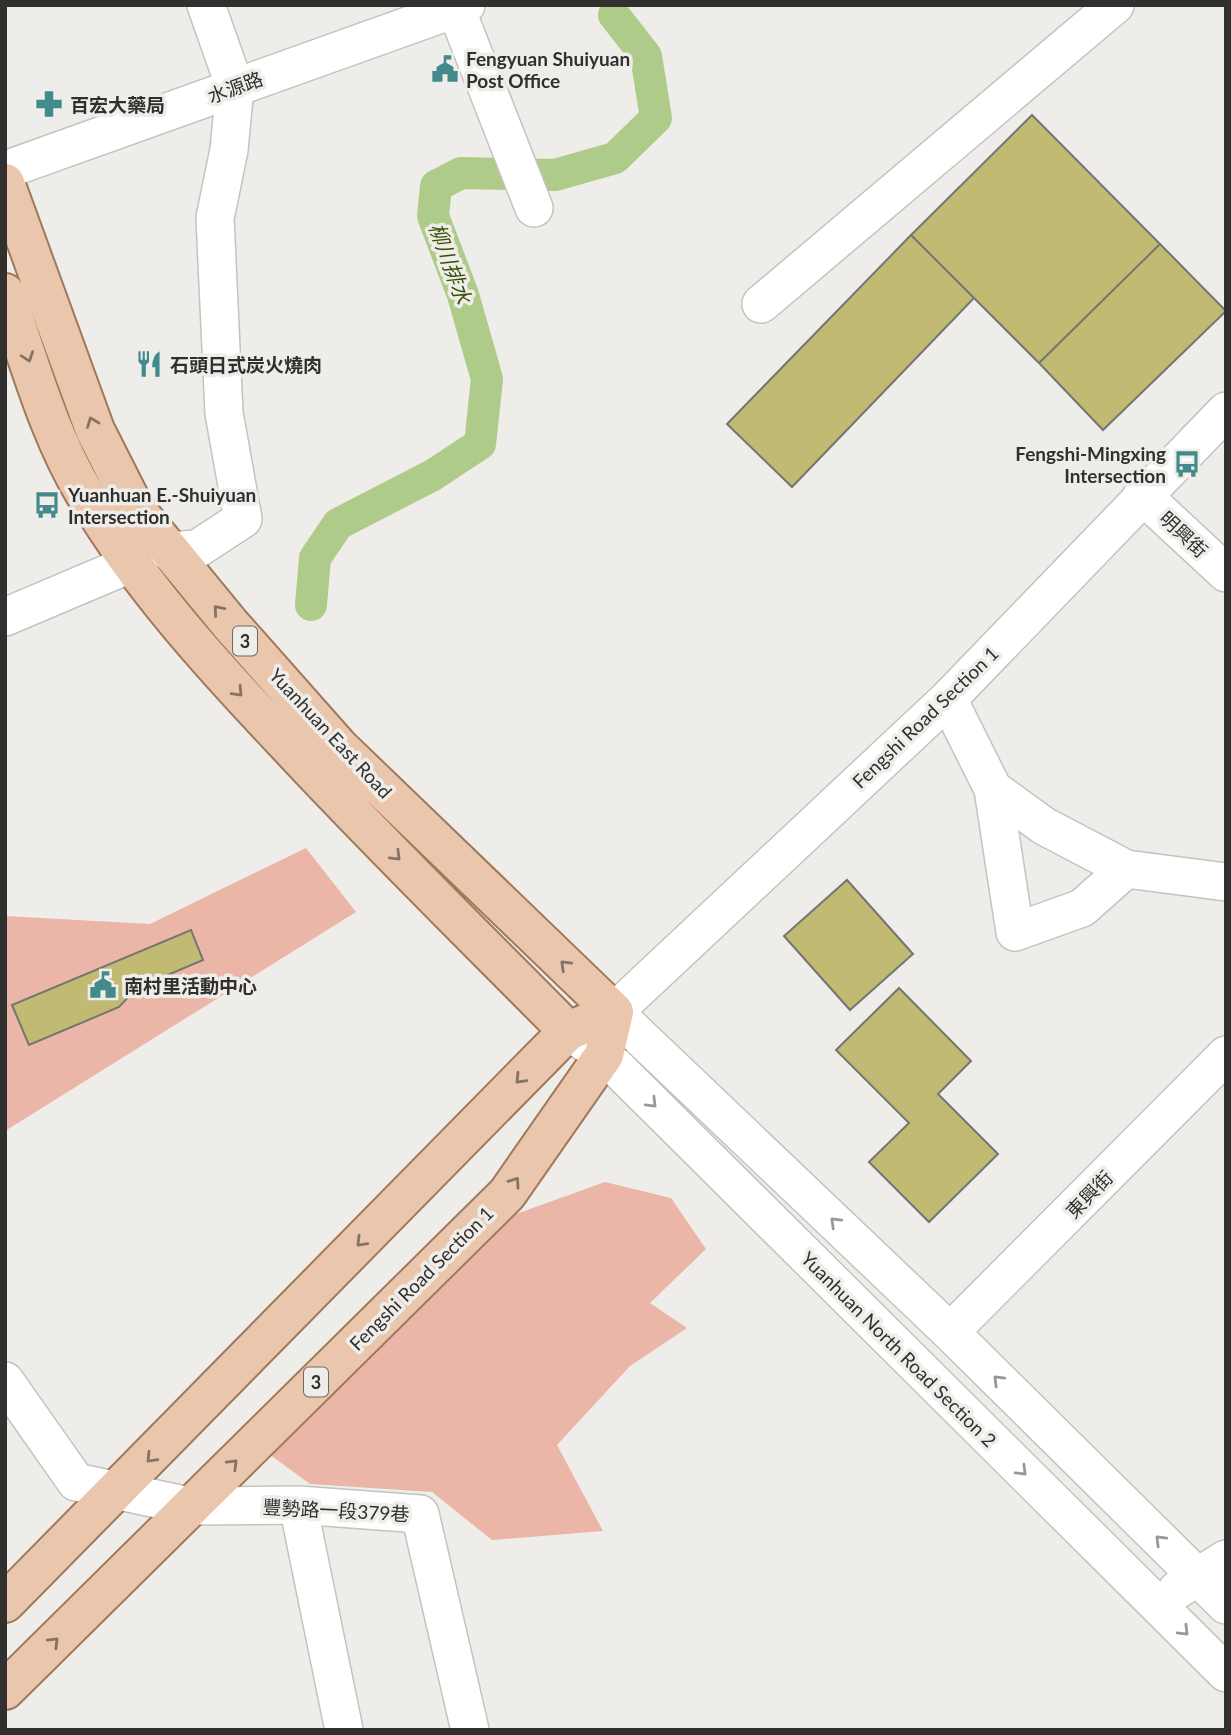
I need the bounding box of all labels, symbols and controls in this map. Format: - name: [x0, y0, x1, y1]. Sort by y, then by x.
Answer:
- place label: Fengyuan Shuiyuan Post Office: [466, 47, 630, 92]
- public building icon: Fengyuan Shuiyuan Post Office: [430, 54, 460, 84]
- street label: 水源路: [204, 66, 266, 108]
- pharmacy icon: 百宏大藥局: [34, 89, 64, 119]
- place label: 百宏大藥局: [70, 93, 165, 116]
- water label: 柳川排水: [425, 219, 477, 308]
- restaurant icon: 石頭日式炭火燒肉: [134, 349, 164, 379]
- one-way arrow: [20, 351, 34, 363]
- place label: 石頭日式炭火燒肉: [170, 353, 322, 376]
- one-way arrow: [87, 417, 101, 429]
- place label: Fengshi-Mingxing Intersection: [1015, 442, 1166, 487]
- bus stop icon: Fengshi-Mingxing Intersection: [1172, 449, 1202, 479]
- place label: Yuanhuan E.-Shuiyuan Intersection: [67, 483, 256, 528]
- bus stop icon: Yuanhuan E.-Shuiyuan Intersection: [32, 490, 62, 520]
- street label: 明興街: [1155, 506, 1213, 562]
- one-way arrow: [214, 605, 226, 618]
- road number: 3: [233, 626, 257, 656]
- street label: Fengshi Road Section 1: [847, 641, 1003, 793]
- street label: Yuanhuan East Road: [265, 663, 397, 803]
- one-way arrow: [229, 684, 242, 697]
- one-way arrow: [387, 848, 400, 861]
- one-way arrow: [560, 960, 573, 973]
- public building icon: 南村里活動中心: [88, 970, 118, 1000]
- place label: 南村里活動中心: [124, 974, 257, 997]
- one-way arrow: [515, 1071, 528, 1084]
- one-way arrow: [644, 1095, 657, 1108]
- street label: 東興街: [1061, 1166, 1117, 1222]
- one-way arrow: [507, 1177, 519, 1190]
- street label: Fengshi Road Section 1: [344, 1201, 498, 1355]
- one-way arrow: [830, 1218, 843, 1230]
- one-way arrow: [357, 1234, 369, 1246]
- street label: Yuanhuan North Road Section 2: [797, 1247, 1001, 1451]
- road number: 3: [304, 1367, 328, 1396]
- one-way arrow: [994, 1375, 1007, 1388]
- one-way arrow: [146, 1449, 159, 1462]
- one-way arrow: [224, 1460, 237, 1473]
- one-way arrow: [1014, 1462, 1027, 1475]
- street label: 豐勢路一段379巷: [262, 1495, 410, 1525]
- one-way arrow: [1156, 1536, 1168, 1548]
- one-way arrow: [1175, 1623, 1188, 1636]
- one-way arrow: [45, 1637, 58, 1650]

